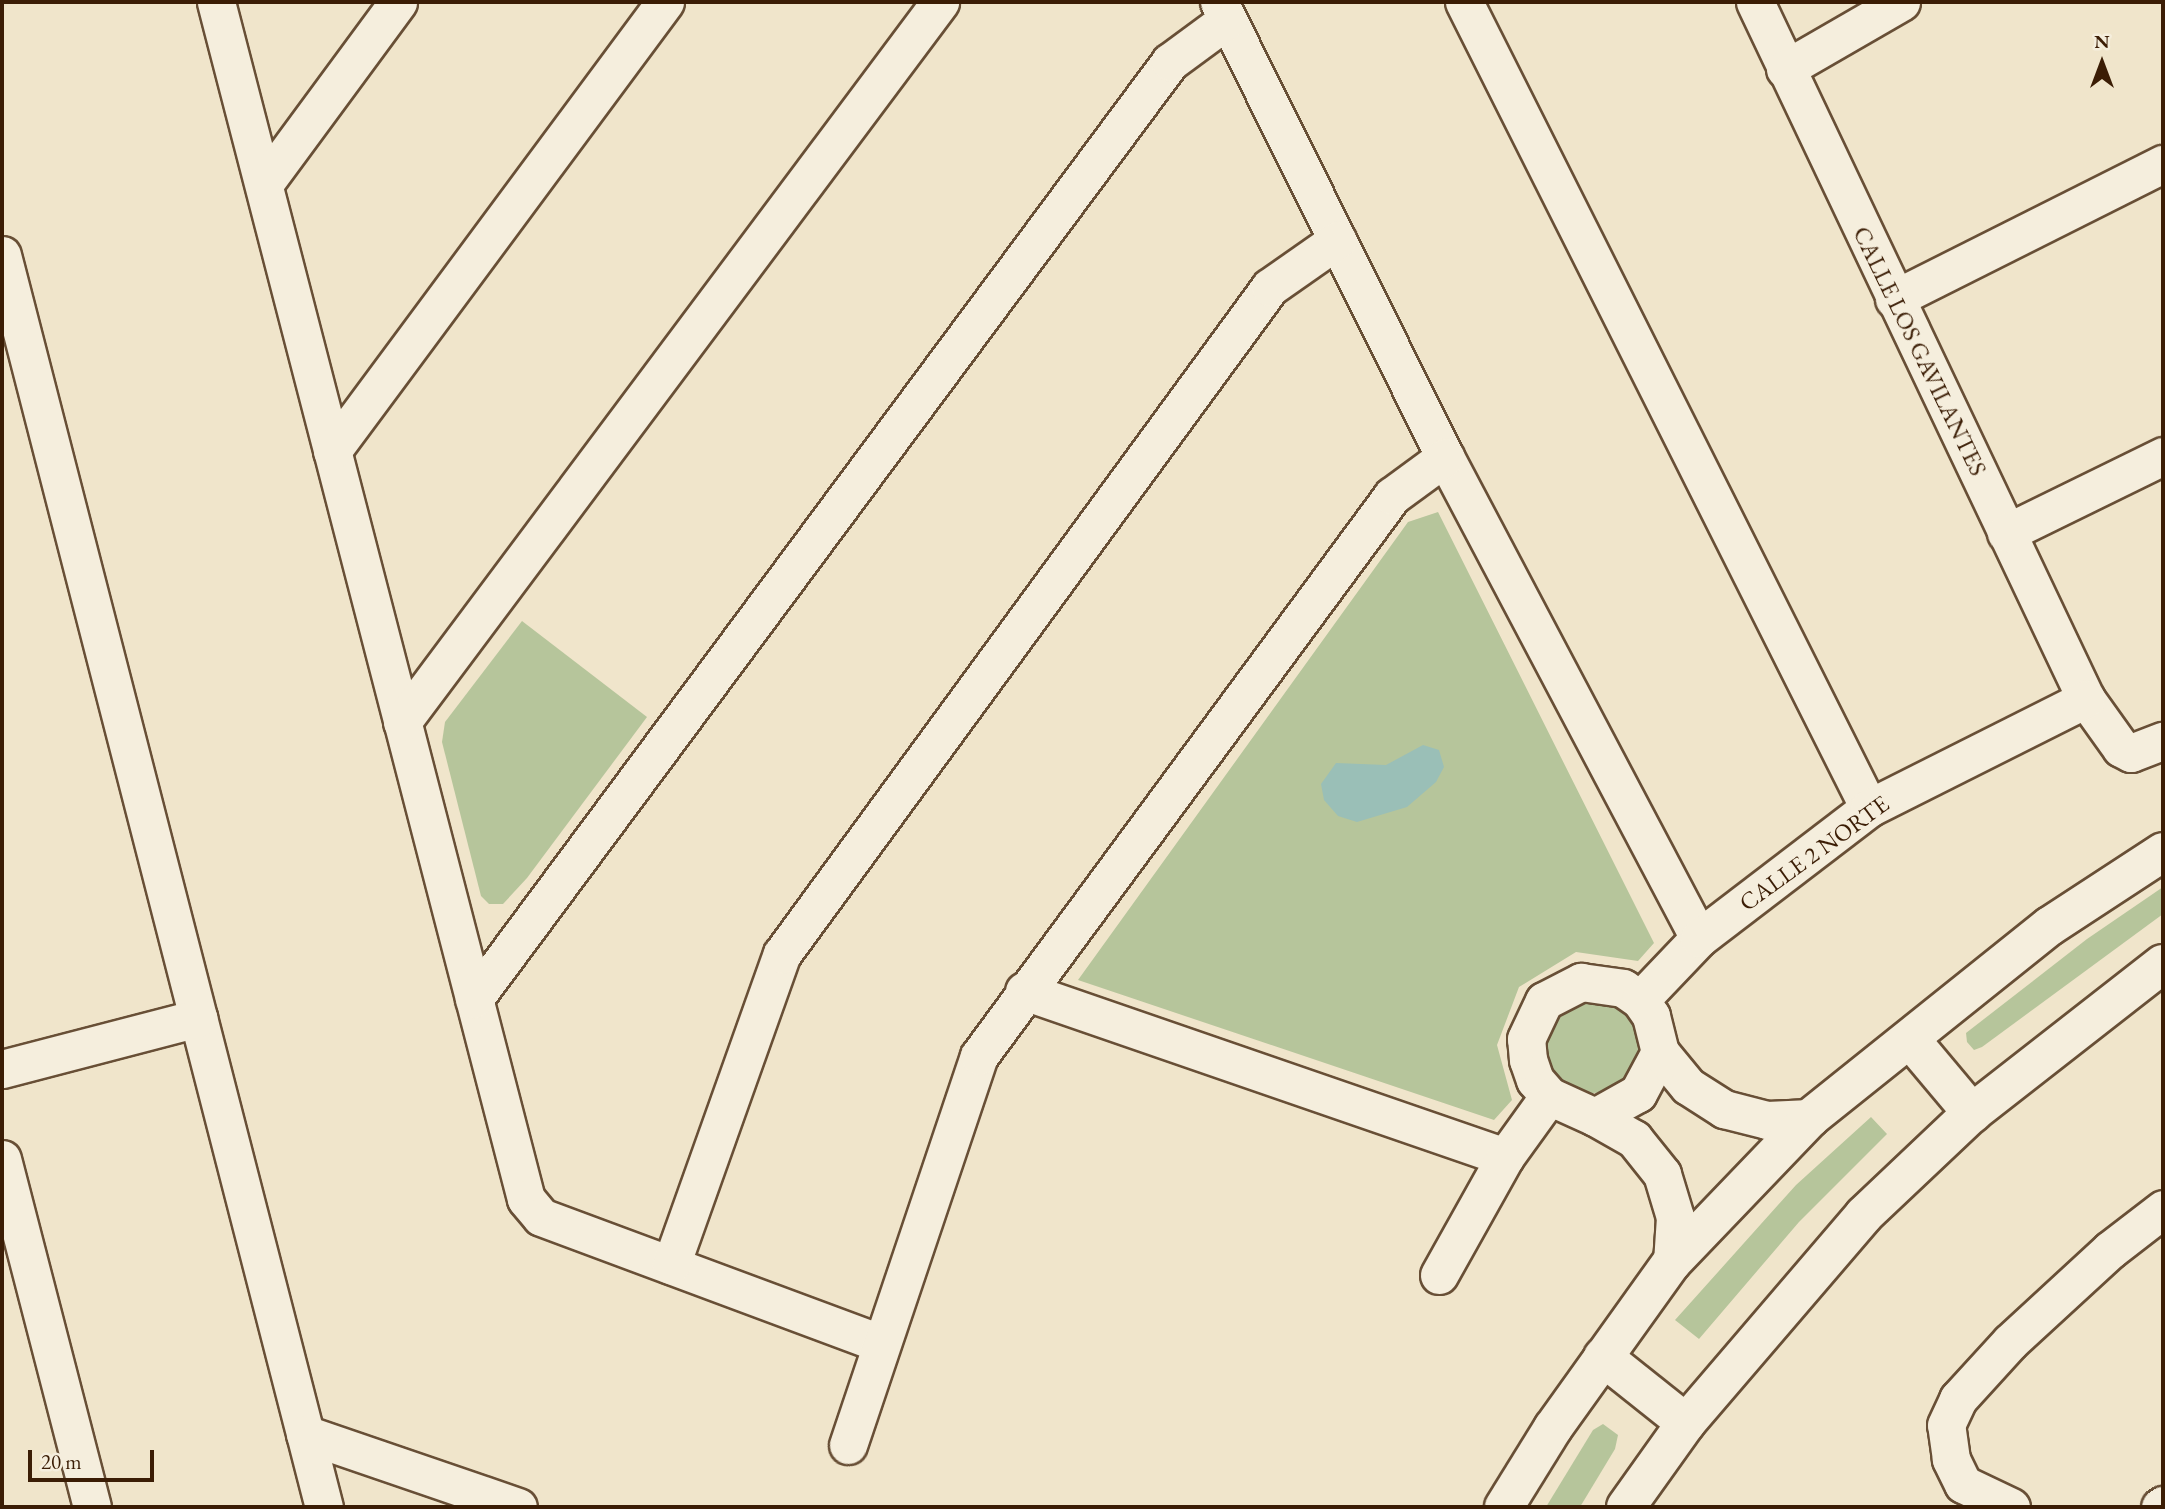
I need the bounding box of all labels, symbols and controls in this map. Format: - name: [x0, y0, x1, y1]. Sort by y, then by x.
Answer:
- north arrow: [2067, 28, 2137, 98]
- text: N: [2094, 29, 2110, 54]
- street label: CALLE LOS GAVILANTES: [1847, 222, 1993, 480]
- street label: CALLE 2 NORTE: [1734, 789, 1894, 917]
- scale bar: [32, 1436, 158, 1480]
- text: 20 m: [41, 1448, 82, 1475]

